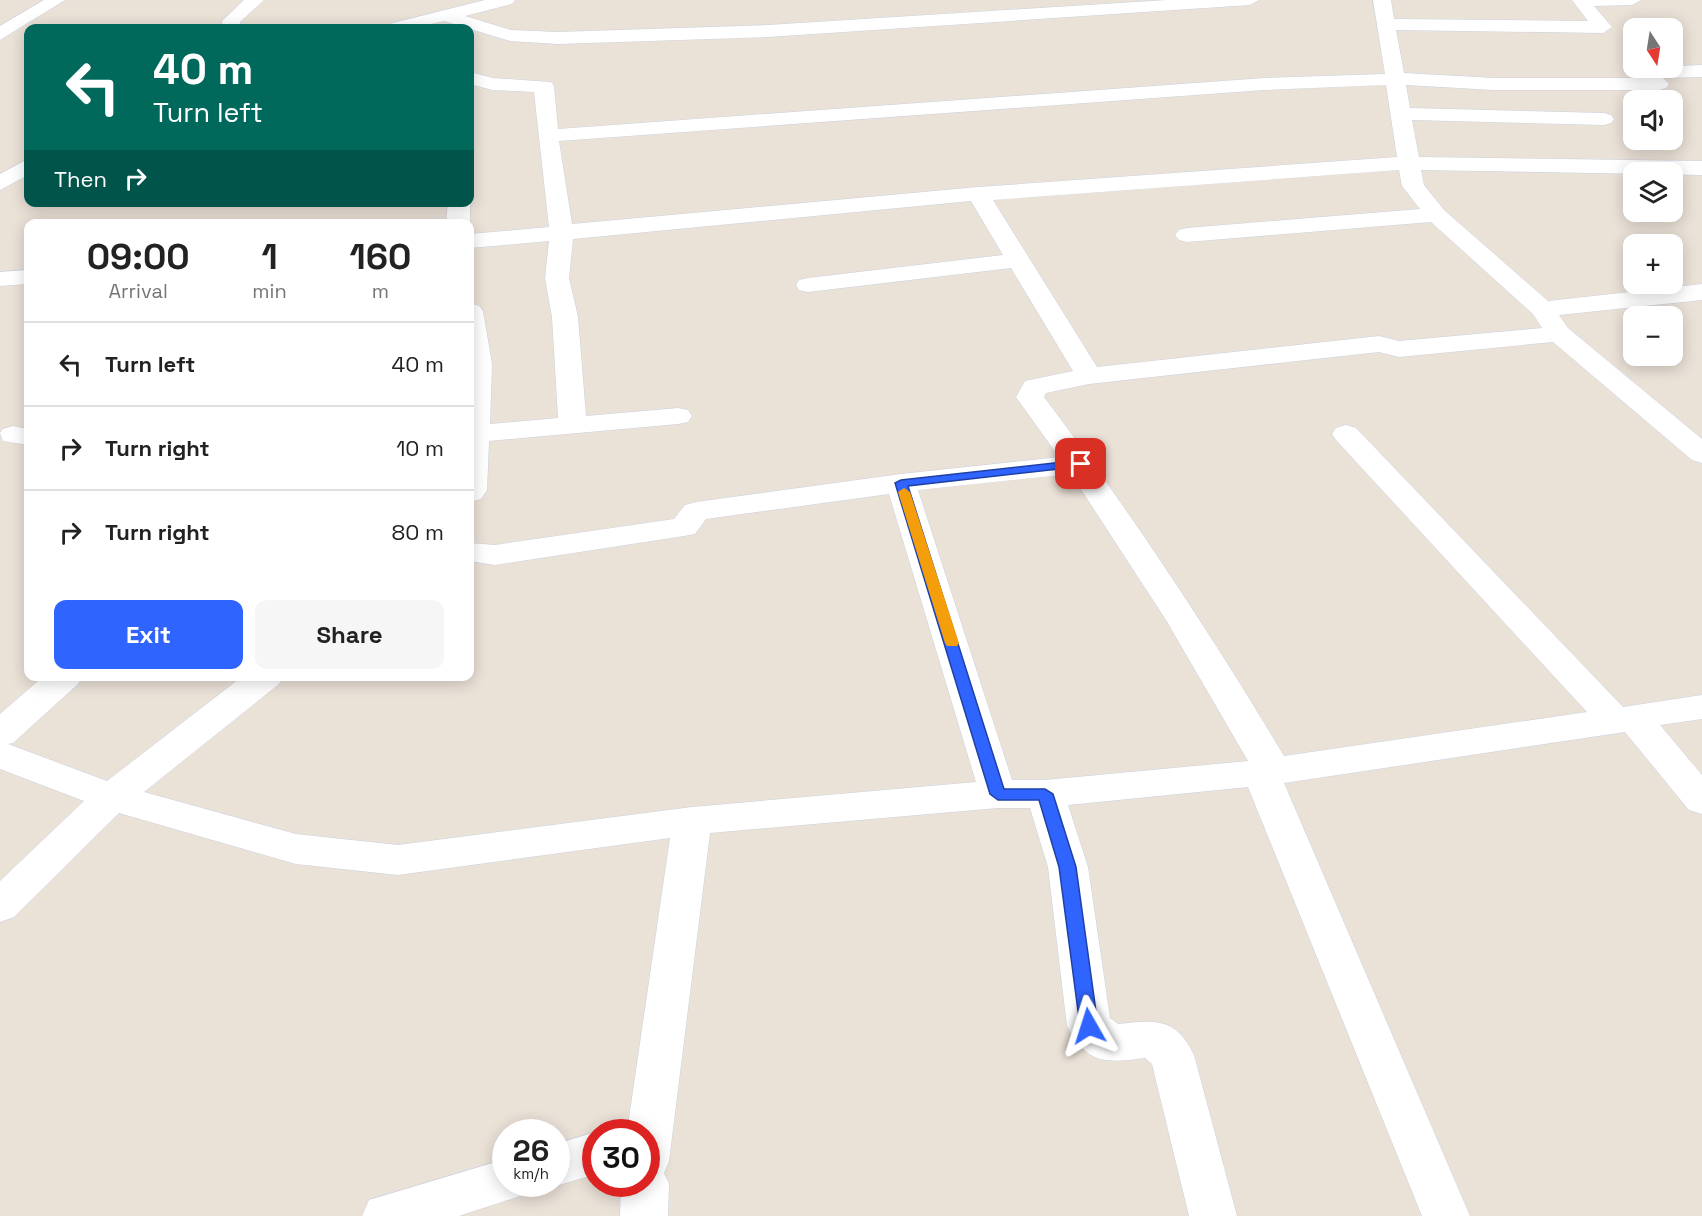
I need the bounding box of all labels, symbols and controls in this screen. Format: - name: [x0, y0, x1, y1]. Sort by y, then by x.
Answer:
- north arrow: [1623, 18, 1683, 78]
- map controls: [1623, 18, 1683, 366]
- text: 40 m: [153, 43, 253, 96]
- icon: left: [54, 48, 132, 126]
- button: sound: [1623, 90, 1683, 150]
- text: Turn left: [153, 95, 263, 130]
- icon: right: [119, 162, 152, 195]
- button: layers: [1623, 162, 1683, 222]
- text: Then: [54, 165, 107, 193]
- text: 09:00: [87, 234, 190, 280]
- text: 1: [261, 234, 278, 280]
- text: 160: [349, 234, 411, 280]
- button: +: [1623, 234, 1683, 294]
- text: Arrival: [108, 278, 168, 304]
- text: min: [252, 278, 287, 304]
- text: m: [372, 278, 389, 304]
- button: −: [1623, 306, 1683, 366]
- icon: left: [54, 348, 87, 381]
- text: Turn left: [105, 350, 195, 378]
- text: 40 m: [392, 350, 444, 378]
- icon: right: [54, 432, 87, 465]
- text: Turn right: [105, 434, 210, 462]
- text: 10 m: [396, 434, 444, 462]
- pin: [1055, 438, 1106, 489]
- icon: arrive: [1064, 447, 1097, 480]
- icon: right: [54, 516, 87, 549]
- text: Turn right: [105, 518, 210, 546]
- text: 80 m: [392, 518, 444, 546]
- button: Exit: [54, 600, 243, 669]
- button: Share: [255, 600, 444, 669]
- position arrow: [1057, 994, 1121, 1058]
- speed limit sign: 30: [582, 1119, 660, 1197]
- text: 26: [513, 1131, 549, 1170]
- text: km/h: [513, 1164, 549, 1183]

